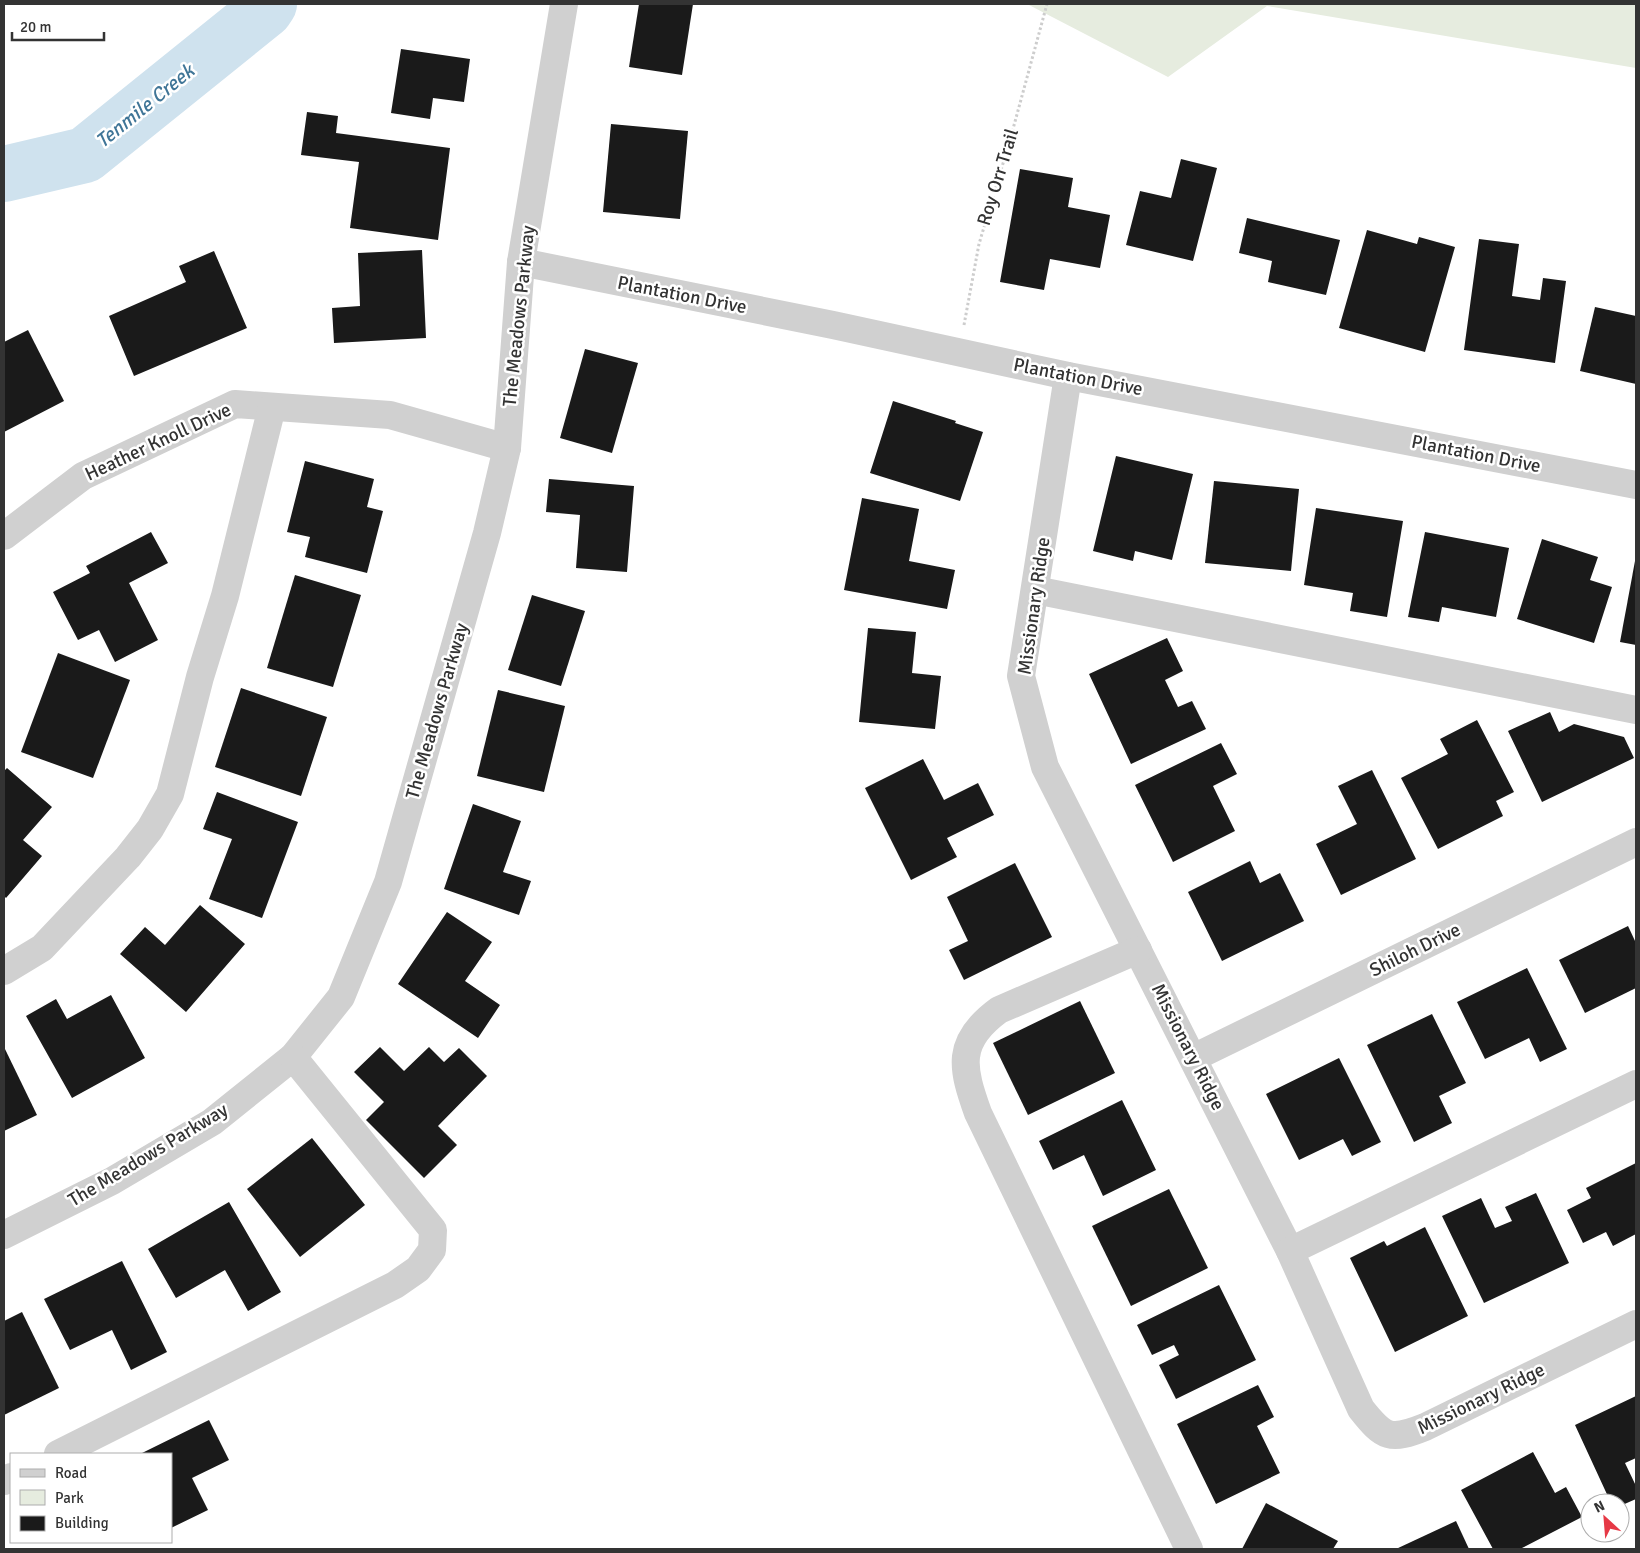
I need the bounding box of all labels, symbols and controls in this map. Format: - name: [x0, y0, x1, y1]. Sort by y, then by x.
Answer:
- scale bar: [12, 10, 105, 42]
- text: 20 m: [20, 18, 51, 36]
- water label: Tenmile Creek: [91, 57, 201, 153]
- street label: Roy Orr Trail: [972, 126, 1024, 228]
- street label: The Meadows Parkway: [498, 224, 540, 408]
- street label: Plantation Drive: [615, 271, 749, 319]
- street label: Plantation Drive: [1011, 353, 1145, 401]
- street label: Heather Knoll Drive: [81, 398, 235, 486]
- street label: Plantation Drive: [1409, 430, 1543, 478]
- street label: Missionary Ridge: [1012, 536, 1056, 676]
- street label: The Meadows Parkway: [400, 620, 474, 802]
- street label: Shiloh Drive: [1366, 918, 1464, 982]
- street label: Missionary Ridge: [1146, 980, 1230, 1114]
- street label: The Meadows Parkway: [64, 1098, 232, 1212]
- street label: Missionary Ridge: [1413, 1358, 1549, 1440]
- legend: [10, 1453, 172, 1543]
- text: Road: [55, 1464, 87, 1482]
- text: Park: [55, 1489, 84, 1507]
- north arrow: [1580, 1493, 1630, 1543]
- text: N: [1591, 1497, 1608, 1517]
- text: Building: [55, 1514, 109, 1532]

